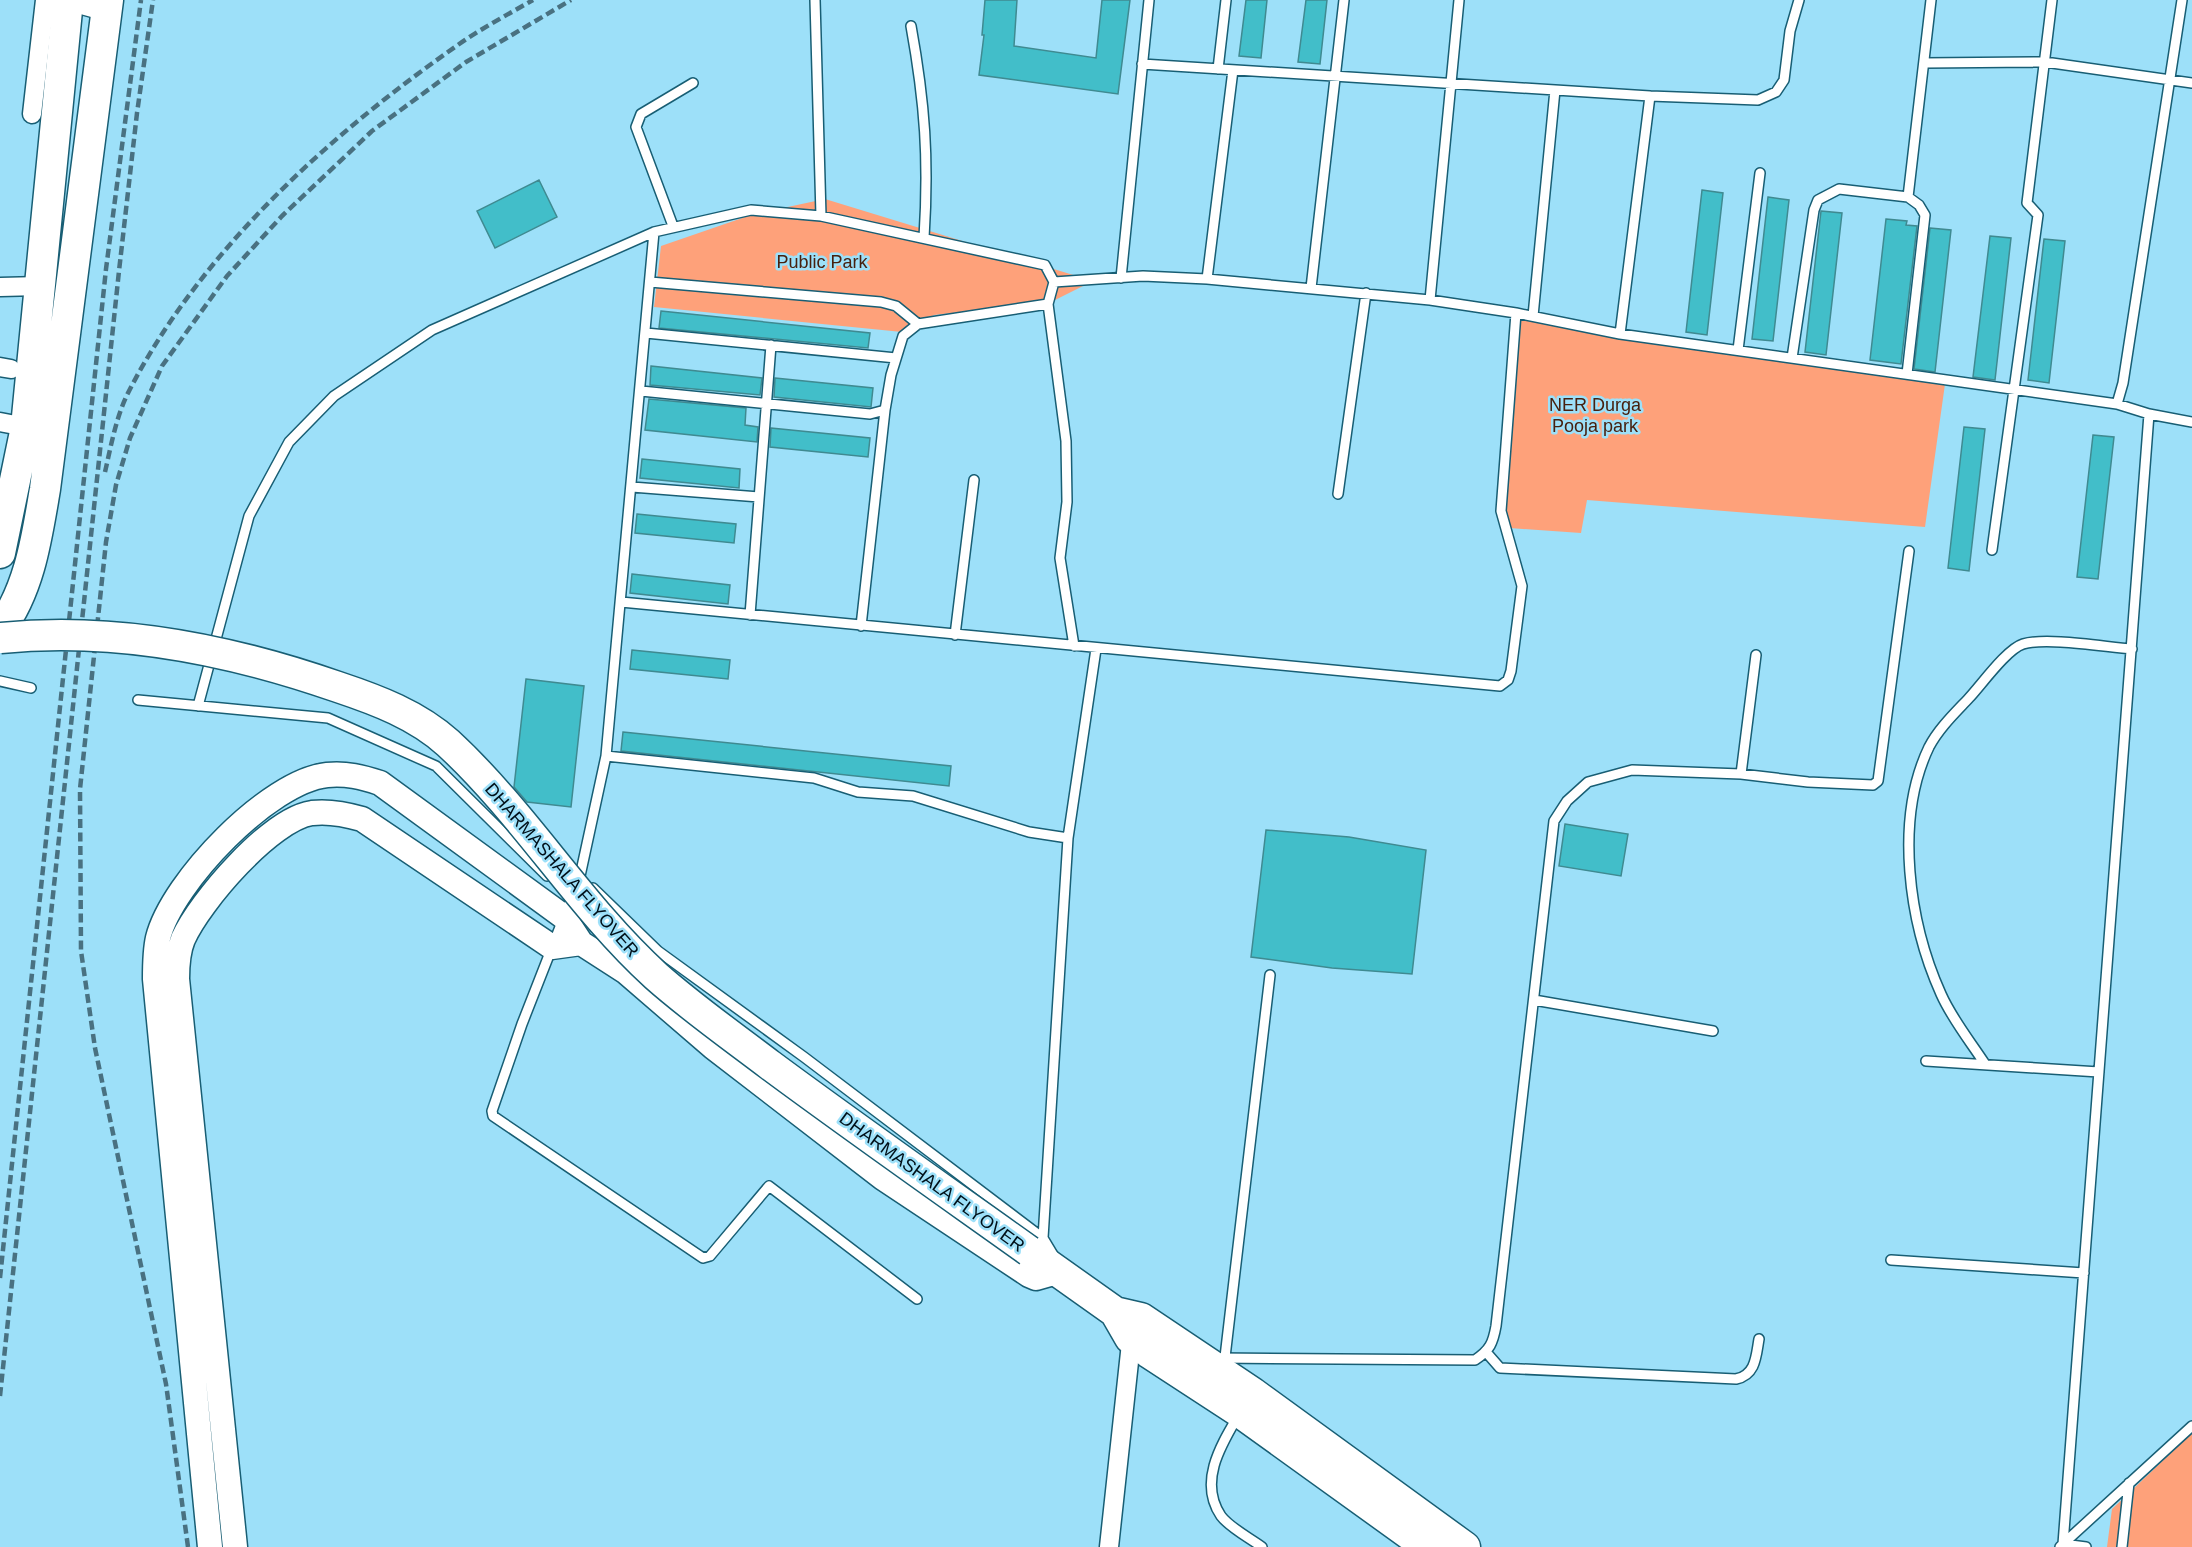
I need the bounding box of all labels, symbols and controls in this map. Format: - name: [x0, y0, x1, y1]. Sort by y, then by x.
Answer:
- park label: Public Park: [776, 252, 869, 272]
- park label: NER Durga Pooja park: [1549, 395, 1642, 436]
- street label: DHARMASHALA FLYOVER: [481, 779, 643, 961]
- street label: DHARMASHALA FLYOVER: [836, 1108, 1028, 1256]

